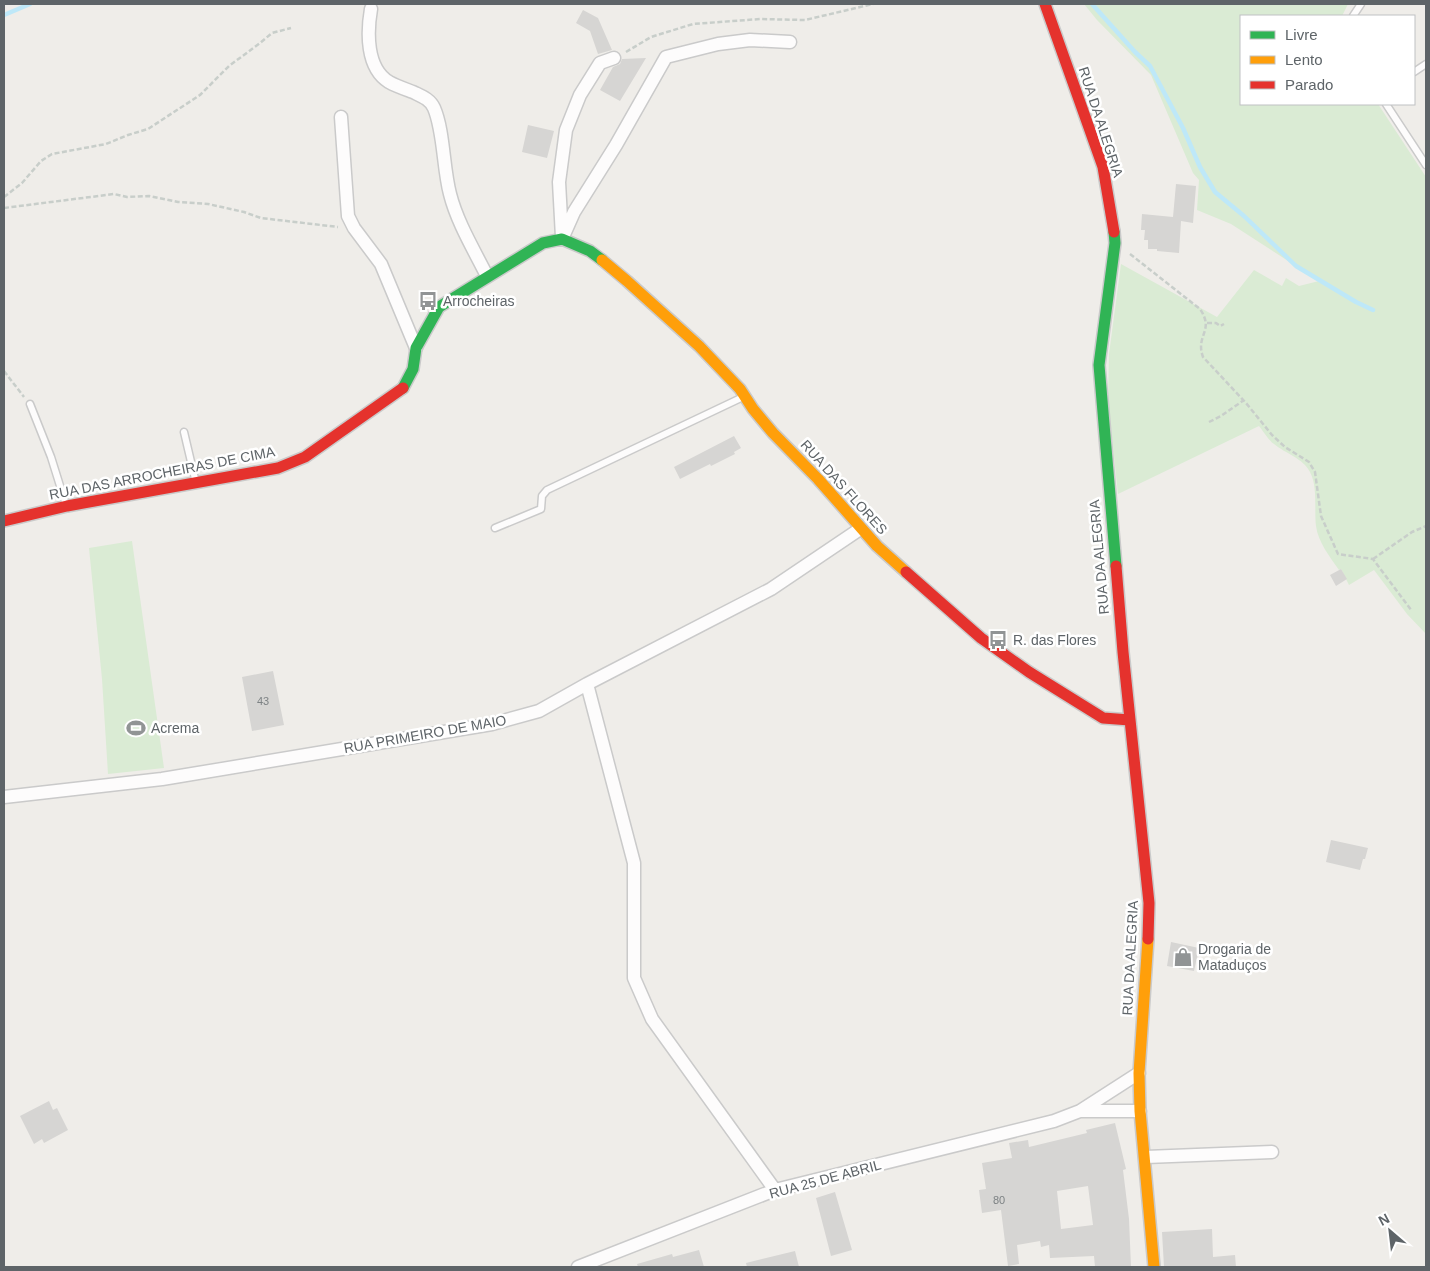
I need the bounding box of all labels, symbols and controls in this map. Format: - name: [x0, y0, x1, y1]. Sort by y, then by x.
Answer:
- legend: [1240, 15, 1415, 105]
- text: Livre: [1285, 26, 1318, 43]
- text: Lento: [1285, 51, 1323, 68]
- street label: RUA DA ALEGRIA: [1076, 65, 1127, 180]
- text: Parado: [1285, 76, 1333, 93]
- bus stop icon: Arrocheiras: [417, 290, 439, 312]
- place label: Arrocheiras: [443, 293, 515, 309]
- street label: RUA DAS FLORES: [797, 437, 891, 537]
- street label: RUA DAS ARROCHEIRAS DE CIMA: [48, 443, 277, 503]
- street label: RUA DA ALEGRIA: [1086, 498, 1112, 615]
- bus stop icon: R. das Flores: [987, 629, 1009, 651]
- place label: R. das Flores: [1013, 632, 1096, 648]
- house number: 43: [257, 695, 269, 707]
- street label: RUA PRIMEIRO DE MAIO: [342, 712, 508, 756]
- sports icon: Acrema: [125, 717, 147, 739]
- place label: Acrema: [151, 720, 199, 736]
- street label: RUA DA ALEGRIA: [1119, 899, 1141, 1016]
- place label: Drogaria de Mataduços: [1198, 941, 1271, 973]
- shop icon: Drogaria de Mataduços: [1172, 946, 1194, 968]
- street label: RUA 25 DE ABRIL: [767, 1156, 883, 1202]
- house number: 80: [993, 1194, 1005, 1206]
- north arrow: [1365, 1206, 1415, 1256]
- text: N: [1376, 1210, 1392, 1229]

